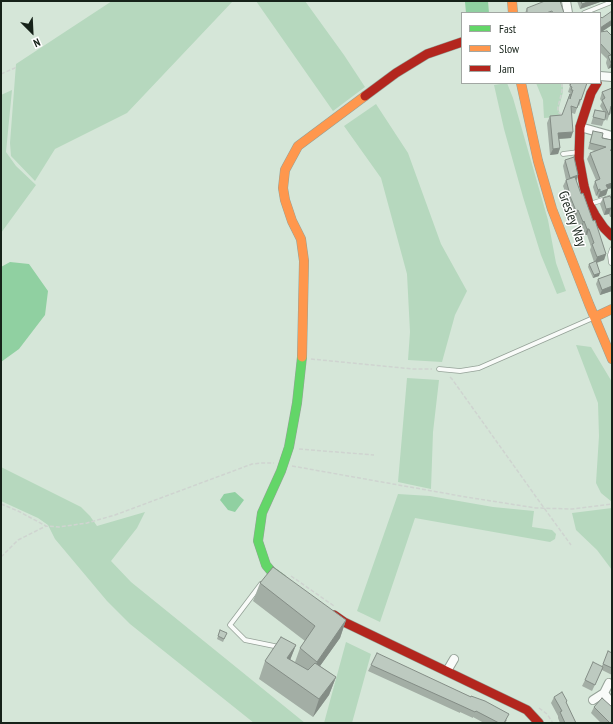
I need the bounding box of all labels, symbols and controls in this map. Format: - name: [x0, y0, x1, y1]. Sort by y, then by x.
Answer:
- north arrow: [12, 12, 52, 52]
- legend: [461, 12, 601, 84]
- text: Fast: [499, 21, 516, 36]
- text: N: [31, 35, 42, 51]
- text: Slow: [499, 41, 519, 56]
- text: Jam: [499, 61, 515, 76]
- street label: Gresley Way: [554, 189, 590, 249]

